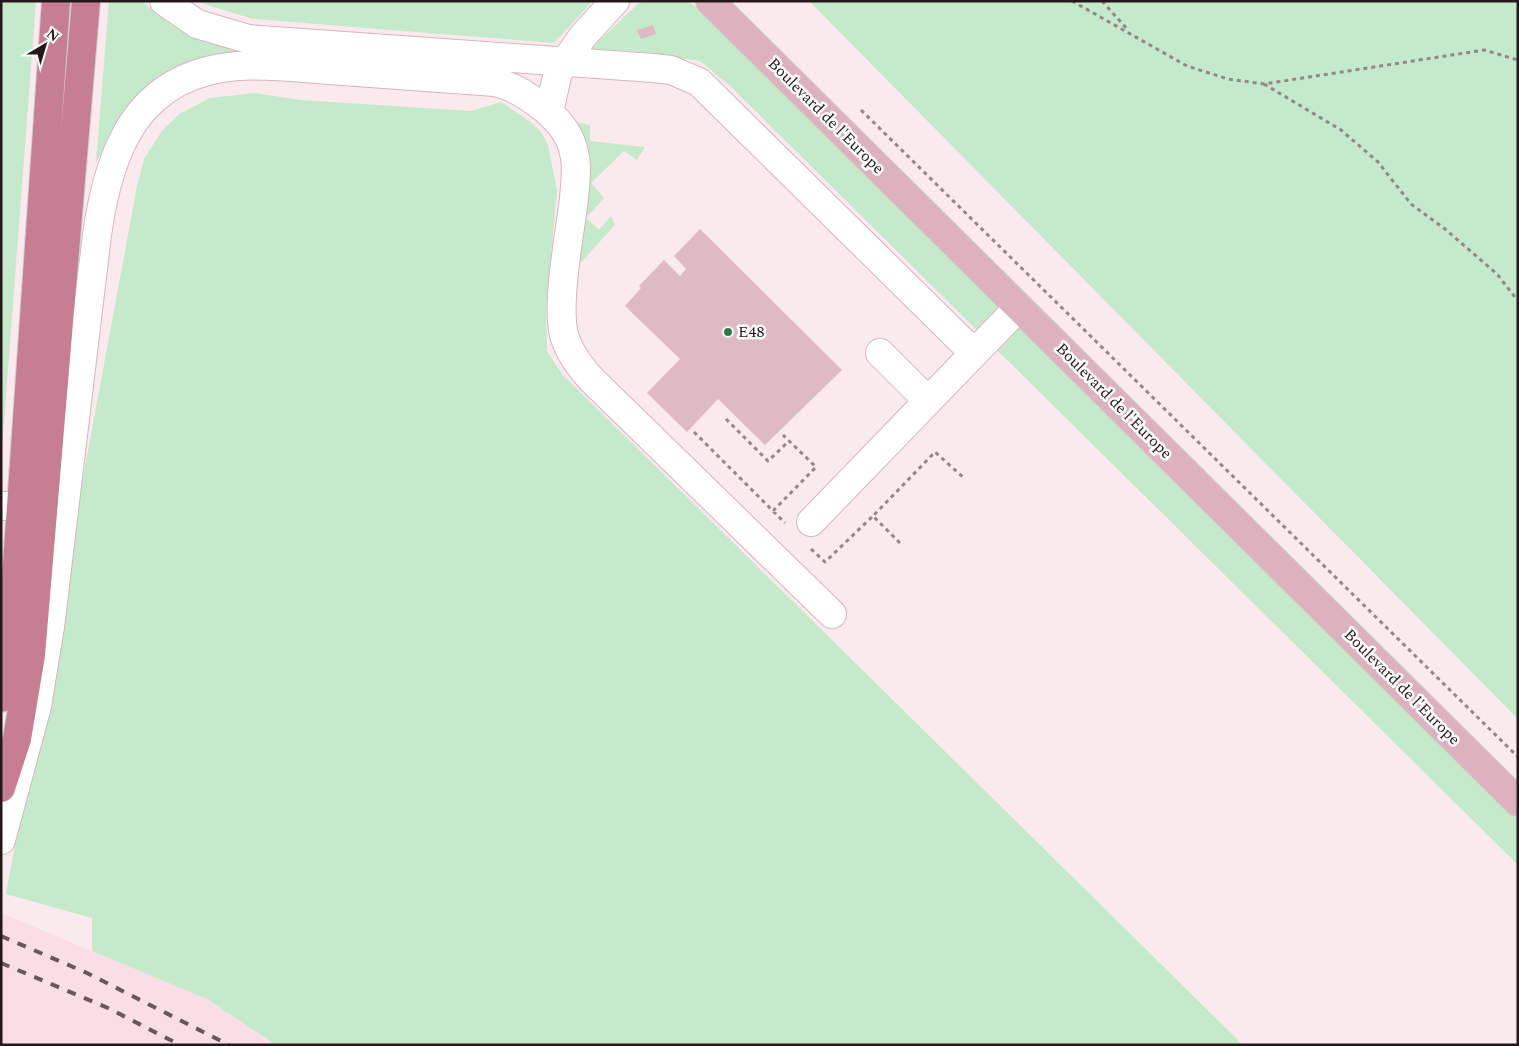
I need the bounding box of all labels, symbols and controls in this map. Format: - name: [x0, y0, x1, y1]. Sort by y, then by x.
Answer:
- north arrow: [20, 20, 70, 70]
- text: N: [42, 23, 64, 47]
- street label: Boulevard de l'Europe: [762, 52, 890, 180]
- place label: E48: [738, 320, 764, 344]
- marker: E48: [722, 326, 734, 338]
- street label: Boulevard de l'Europe: [1050, 337, 1178, 465]
- street label: Boulevard de l'Europe: [1338, 623, 1466, 751]

